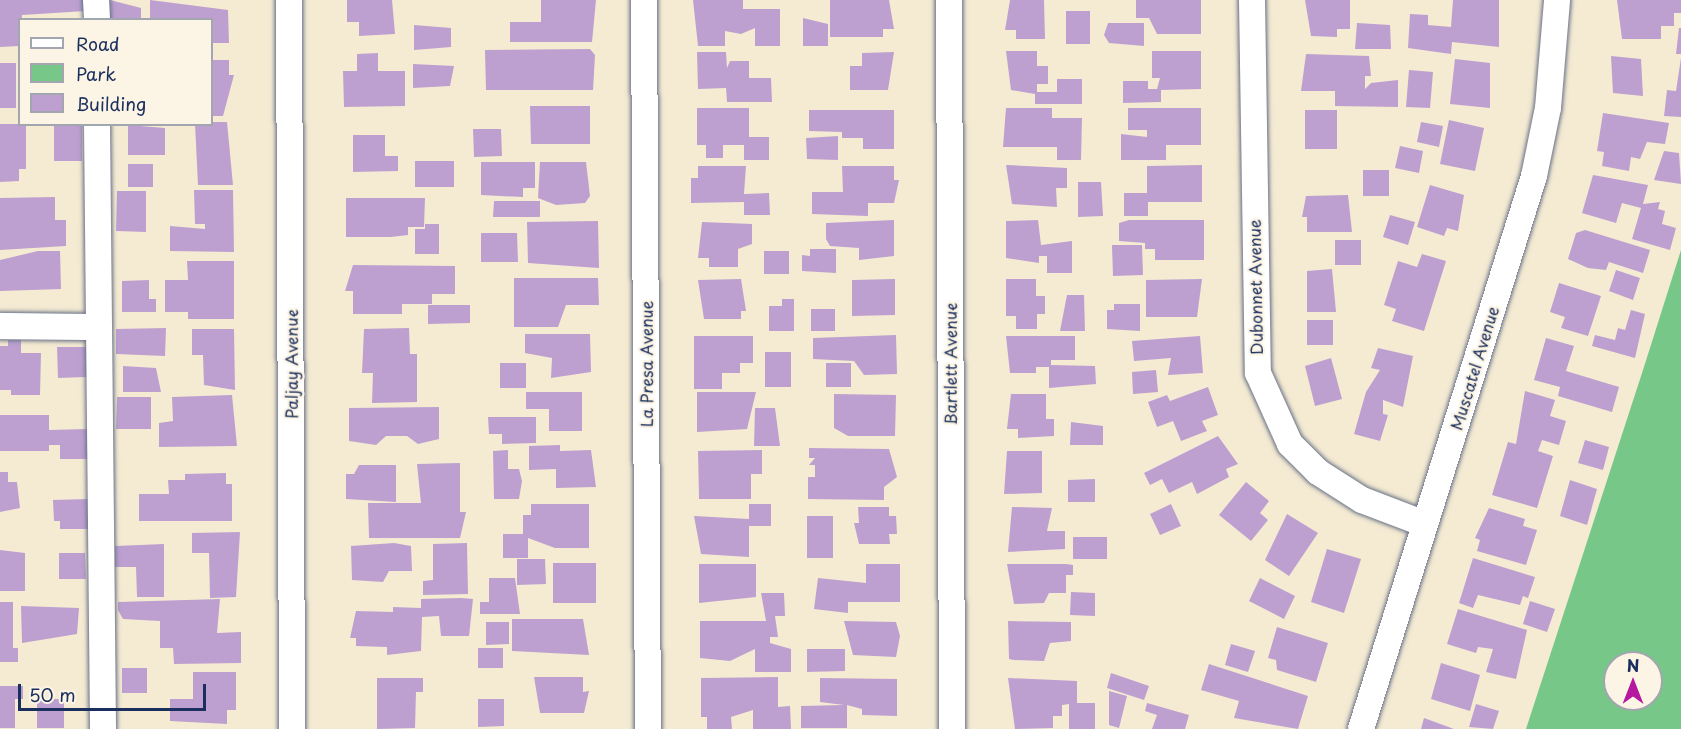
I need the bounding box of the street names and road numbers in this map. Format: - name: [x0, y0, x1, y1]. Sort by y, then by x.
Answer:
- street label: Dubonnet Avenue: [1244, 219, 1266, 355]
- street label: La Presa Avenue: [636, 301, 656, 427]
- street label: Bartlett Avenue: [940, 303, 960, 425]
- street label: Muscatel Avenue: [1446, 303, 1502, 433]
- street label: Paljay Avenue: [281, 310, 301, 418]

